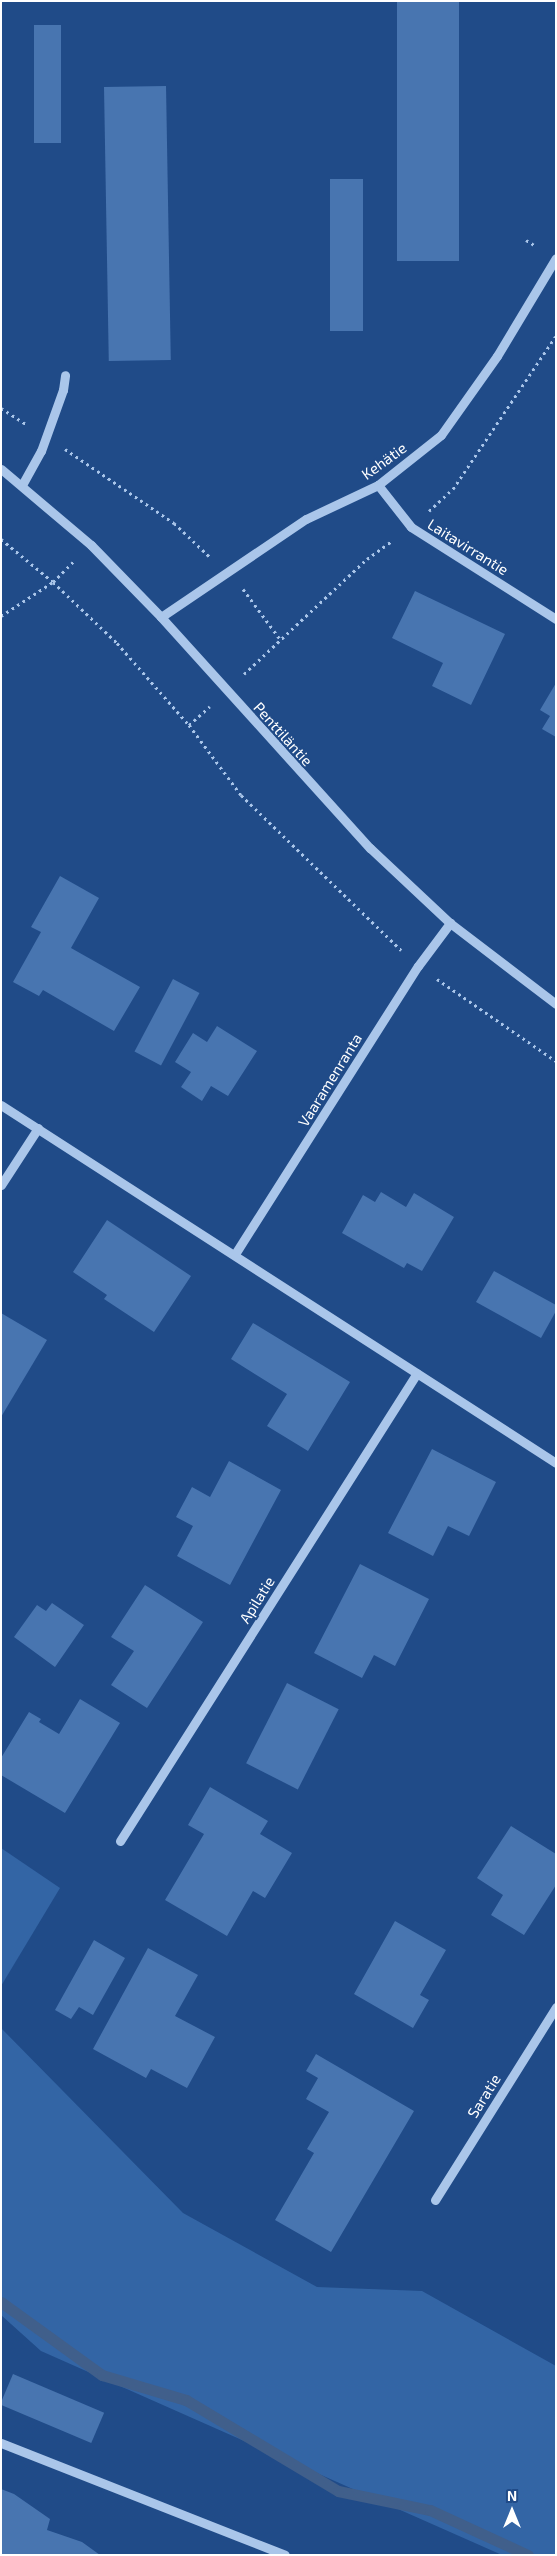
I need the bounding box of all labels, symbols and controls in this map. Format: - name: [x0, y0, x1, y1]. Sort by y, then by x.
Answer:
- street label: Kehätie: [358, 439, 410, 483]
- street label: Laitavirrantie: [424, 515, 512, 579]
- street label: Penttiläntie: [250, 698, 316, 770]
- street label: Vaaramenranta: [294, 1030, 366, 1130]
- street label: Apilatie: [236, 1573, 278, 1627]
- street label: Saratie: [464, 2071, 504, 2121]
- north arrow: [487, 2486, 537, 2536]
- text: N: [507, 2487, 517, 2504]

